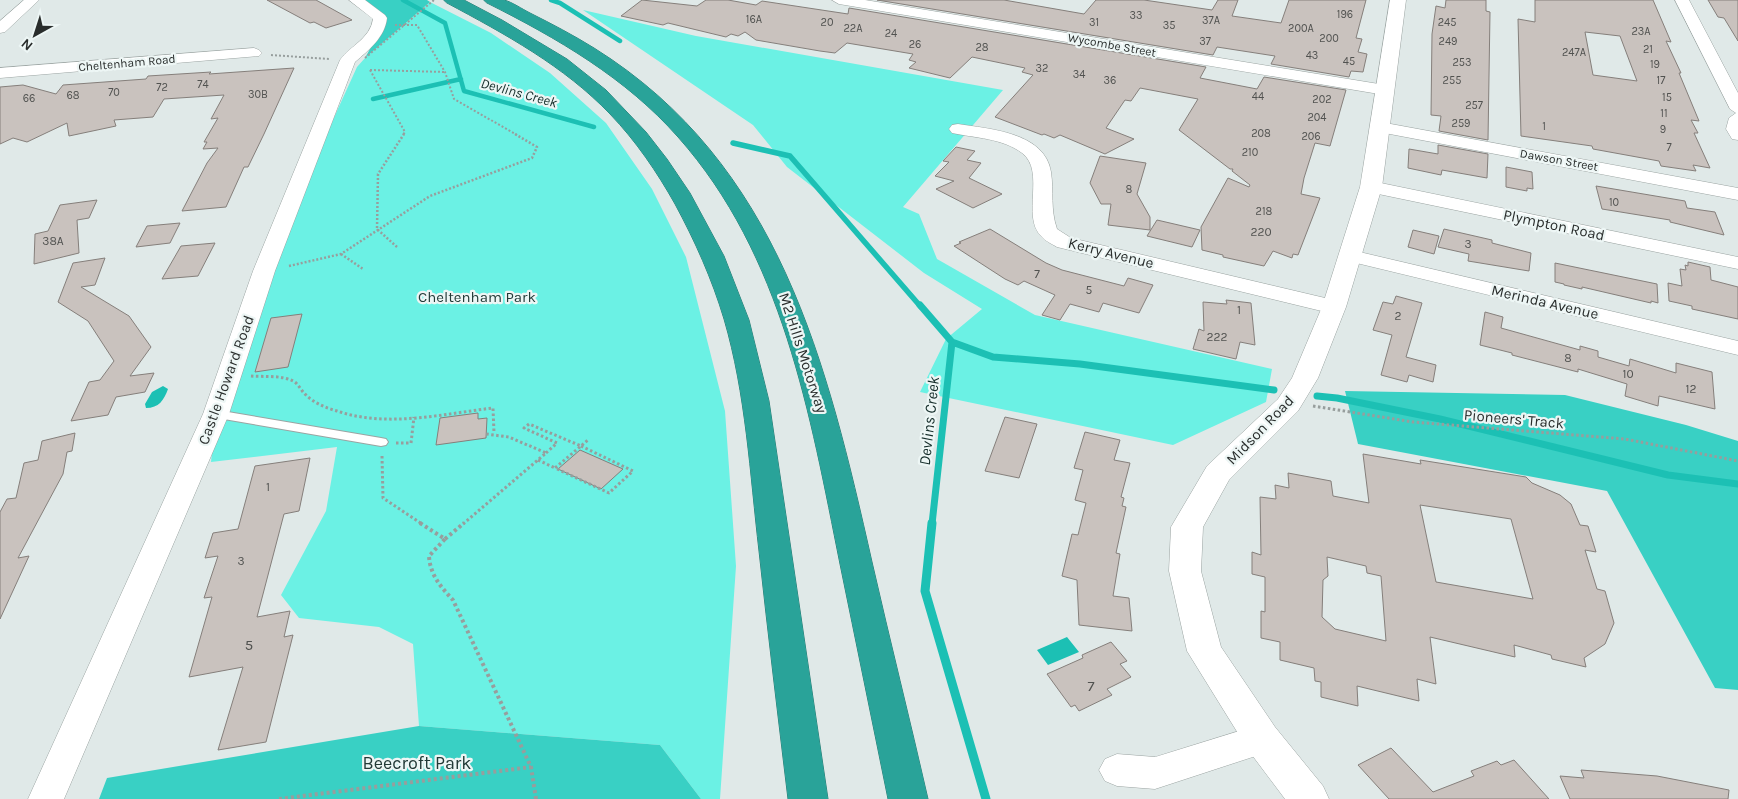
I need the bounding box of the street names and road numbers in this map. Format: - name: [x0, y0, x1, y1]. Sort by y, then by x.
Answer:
- street label: Wycombe Street: [1067, 30, 1158, 60]
- street label: Cheltenham Road: [78, 52, 176, 74]
- street label: Dawson Street: [1519, 146, 1600, 174]
- street label: Plympton Road: [1502, 205, 1606, 245]
- street label: Kerry Avenue: [1066, 234, 1156, 272]
- street label: Merinda Avenue: [1490, 281, 1600, 323]
- street label: M2 Hills Motorway: [775, 291, 831, 416]
- street label: Castle Howard Road: [194, 313, 258, 447]
- street label: Midson Road: [1223, 392, 1297, 468]
- street label: Pioneers' Track: [1463, 406, 1565, 432]

